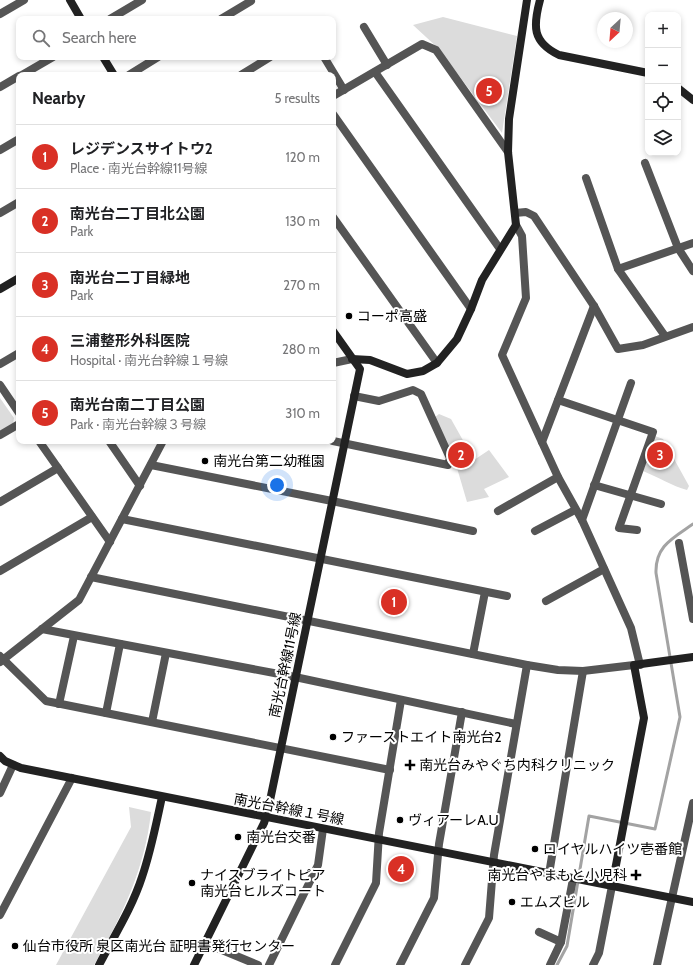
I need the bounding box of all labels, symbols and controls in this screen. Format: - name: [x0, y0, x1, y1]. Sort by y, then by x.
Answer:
- north arrow: [597, 12, 633, 48]
- map controls: [645, 12, 681, 156]
- button: +: [645, 12, 681, 48]
- search box: [16, 16, 336, 60]
- icon: search: [30, 27, 52, 49]
- text: Search here: [62, 29, 137, 47]
- button: −: [645, 48, 681, 84]
- pin: 5: [476, 76, 502, 106]
- button: locate: [645, 84, 681, 120]
- text: Nearby: [32, 88, 85, 108]
- text: 5 results: [274, 90, 320, 106]
- button: layers: [645, 120, 681, 156]
- text: レジデンスサイトウ2: [70, 140, 213, 158]
- text: 1: [43, 149, 47, 165]
- text: 120 m: [286, 149, 320, 165]
- text: Place · 南光台幹線11号線: [70, 160, 208, 176]
- text: 南光台二丁目北公園: [70, 205, 205, 223]
- text: 2: [42, 213, 48, 229]
- text: 130 m: [285, 213, 320, 229]
- text: Park: [70, 223, 93, 239]
- text: 南光台二丁目緑地: [70, 269, 190, 287]
- text: 3: [41, 277, 49, 293]
- text: 270 m: [283, 277, 320, 293]
- text: Park: [70, 287, 93, 303]
- place label: コーポ高盛: [357, 307, 427, 325]
- marker: コーポ高盛: [344, 311, 354, 321]
- text: 三浦整形外科医院: [70, 332, 190, 350]
- text: 4: [41, 341, 49, 357]
- text: 280 m: [282, 341, 320, 357]
- text: Hospital · 南光台幹線１号線: [70, 352, 228, 368]
- text: 南光台南二丁目公園: [70, 396, 205, 414]
- text: 5: [42, 405, 48, 421]
- text: 310 m: [285, 405, 320, 421]
- text: Park · 南光台幹線３号線: [70, 416, 206, 432]
- pin: 2: [448, 440, 474, 470]
- pin: 3: [647, 440, 673, 470]
- place label: 南光台第二幼稚園: [213, 452, 325, 470]
- marker: 南光台第二幼稚園: [200, 456, 210, 466]
- your location: [267, 475, 287, 495]
- pin: 1: [381, 587, 407, 617]
- street label: 南光台幹線11号線: [265, 611, 305, 719]
- place label: ファーストエイト南光台2: [341, 728, 502, 746]
- marker: ファーストエイト南光台2: [328, 732, 338, 742]
- place label: 南光台みやぐち内科クリニック: [419, 756, 615, 774]
- marker: 南光台みやぐち内科クリニック: [404, 759, 416, 771]
- street label: 南光台幹線１号線: [232, 789, 346, 829]
- place label: ヴィアーレA.U: [408, 811, 499, 829]
- marker: ヴィアーレA.U: [395, 815, 405, 825]
- place label: 南光台交番: [246, 828, 316, 846]
- marker: 南光台交番: [233, 832, 243, 842]
- place label: ロイヤルハイツ壱番館: [543, 840, 682, 858]
- marker: ロイヤルハイツ壱番館: [530, 844, 540, 854]
- pin: 4: [388, 854, 414, 884]
- place label: ナイスブライトピア 南光台ヒルズコート: [200, 866, 326, 900]
- place label: 南光台やまもと小児科: [487, 866, 627, 884]
- marker: 南光台やまもと小児科: [630, 869, 642, 881]
- marker: ナイスブライトピア 南光台ヒルズコート: [187, 878, 197, 888]
- place label: エムズビル: [520, 893, 590, 911]
- marker: エムズビル: [507, 897, 517, 907]
- place label: 仙台市役所 泉区南光台 証明書発行センター: [23, 937, 295, 955]
- marker: 仙台市役所 泉区南光台 証明書発行センター: [10, 941, 20, 951]

